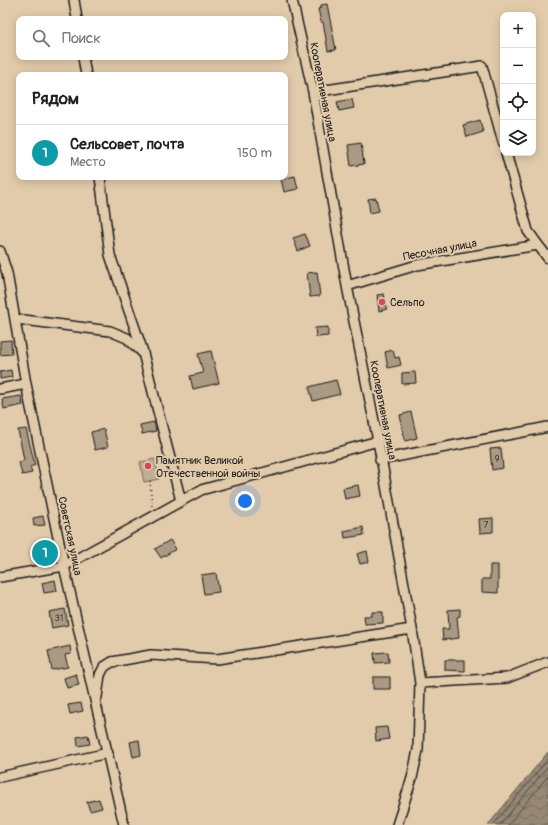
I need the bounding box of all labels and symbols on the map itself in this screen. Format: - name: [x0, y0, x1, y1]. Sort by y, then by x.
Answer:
- street label: Кооперативная улица: [307, 41, 339, 143]
- street label: Песочная улица: [402, 236, 478, 264]
- place label: Сельпо: [390, 296, 425, 309]
- marker: Сельпо: [377, 297, 387, 307]
- street label: Кооперативная улица: [367, 359, 399, 461]
- place label: Памятник Великой Отечественной войны: [156, 454, 260, 480]
- house number: 9: [495, 454, 500, 465]
- marker: Памятник Великой Отечественной войны: [143, 461, 153, 471]
- your location: [235, 491, 255, 511]
- street label: Советская улица: [55, 495, 85, 577]
- house number: 7: [484, 520, 489, 531]
- pin: 1: [32, 538, 58, 568]
- house number: 31: [55, 613, 63, 624]

